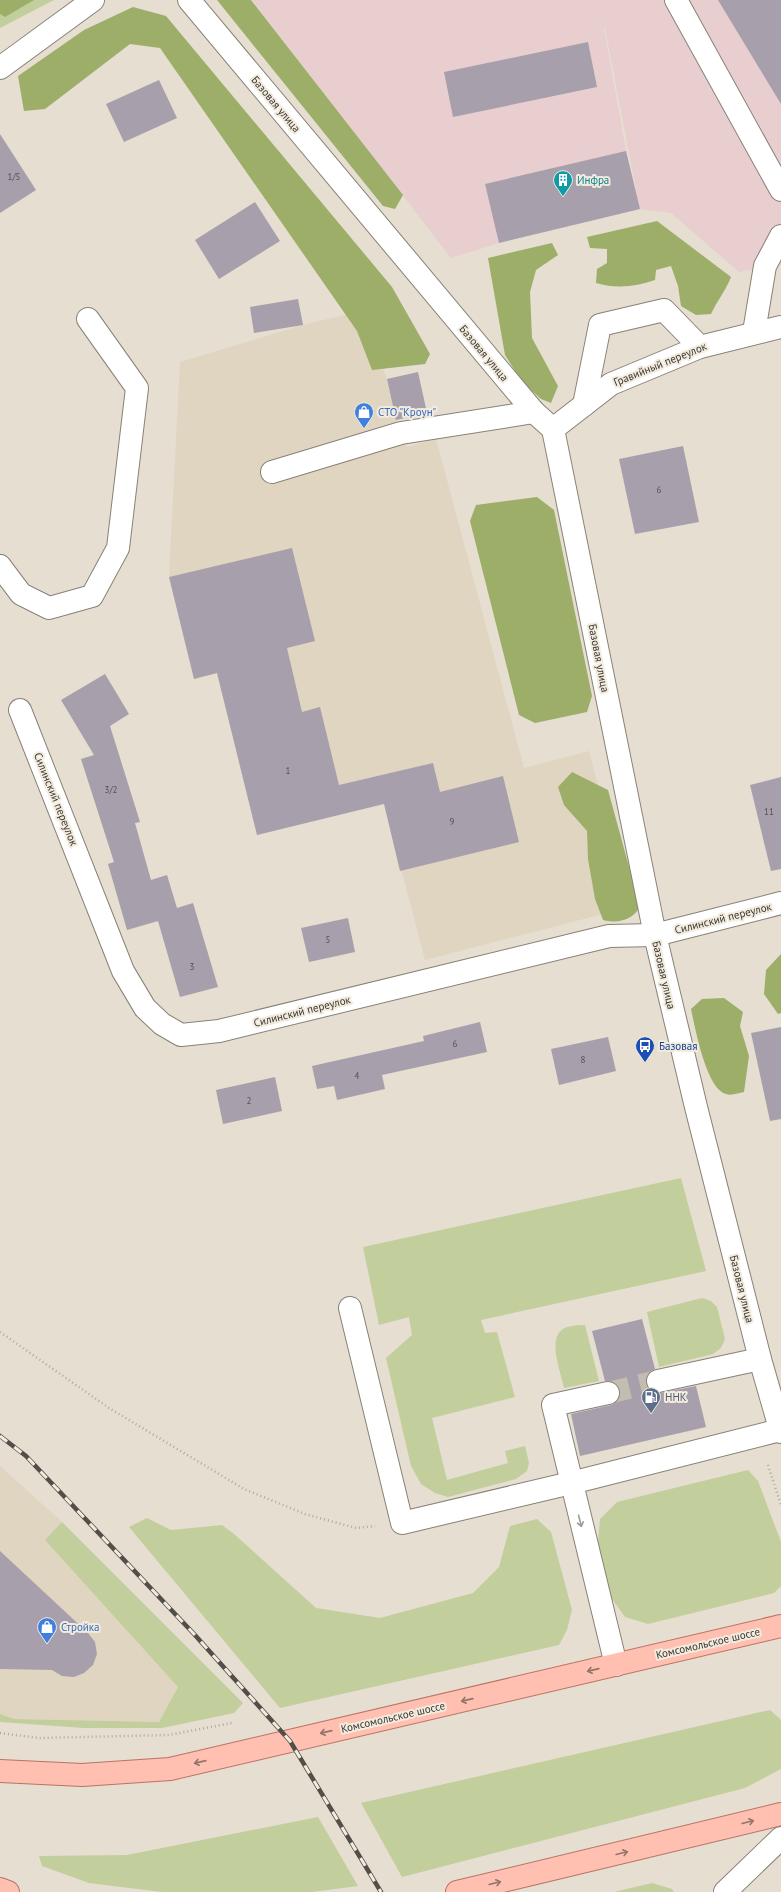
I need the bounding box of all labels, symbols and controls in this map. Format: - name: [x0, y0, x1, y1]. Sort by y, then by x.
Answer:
- street label: Базовая улица: [248, 73, 304, 135]
- building icon: Инфра: [552, 169, 574, 197]
- house number: 1/5: [8, 171, 21, 182]
- place label: Инфра: [577, 173, 609, 187]
- street label: Базовая улица: [456, 322, 512, 384]
- street label: Гравийный переулок: [611, 339, 709, 389]
- shop icon: СТО "Кроун": [353, 401, 375, 429]
- place label: СТО "Кроун": [378, 405, 437, 419]
- house number: 6: [657, 484, 662, 495]
- street label: Базовая улица: [586, 623, 612, 693]
- street label: Силинский переулок: [31, 750, 81, 848]
- house number: 1: [286, 765, 291, 776]
- house number: 3/2: [105, 784, 118, 795]
- house number: 11: [764, 806, 774, 817]
- house number: 9: [450, 816, 455, 827]
- street label: Силинский переулок: [673, 899, 774, 937]
- house number: 5: [326, 934, 331, 945]
- street label: Базовая улица: [649, 940, 679, 1010]
- house number: 3: [190, 961, 195, 972]
- street label: Силинский переулок: [252, 992, 353, 1030]
- bus stop icon: Базовая: [634, 1035, 656, 1063]
- house number: 6: [453, 1038, 458, 1049]
- place label: Базовая: [659, 1039, 697, 1053]
- house number: 8: [581, 1054, 586, 1065]
- house number: 4: [355, 1070, 360, 1081]
- house number: 2: [247, 1095, 252, 1106]
- street label: Базовая улица: [727, 1254, 757, 1324]
- fuel station icon: ННК: [640, 1386, 662, 1414]
- place label: ННК: [665, 1390, 687, 1404]
- one-way arrow: [577, 1515, 585, 1528]
- shop icon: Стройка: [36, 1616, 58, 1644]
- place label: Стройка: [61, 1620, 100, 1634]
- street label: Комсомольское шоссе: [655, 1624, 762, 1662]
- one-way arrow: [587, 1667, 600, 1675]
- one-way arrow: [460, 1696, 473, 1704]
- street label: Комсомольское шоссе: [340, 1698, 447, 1736]
- one-way arrow: [320, 1729, 333, 1737]
- one-way arrow: [193, 1758, 206, 1766]
- one-way arrow: [741, 1818, 754, 1826]
- one-way arrow: [615, 1848, 628, 1856]
- one-way arrow: [489, 1879, 502, 1886]

